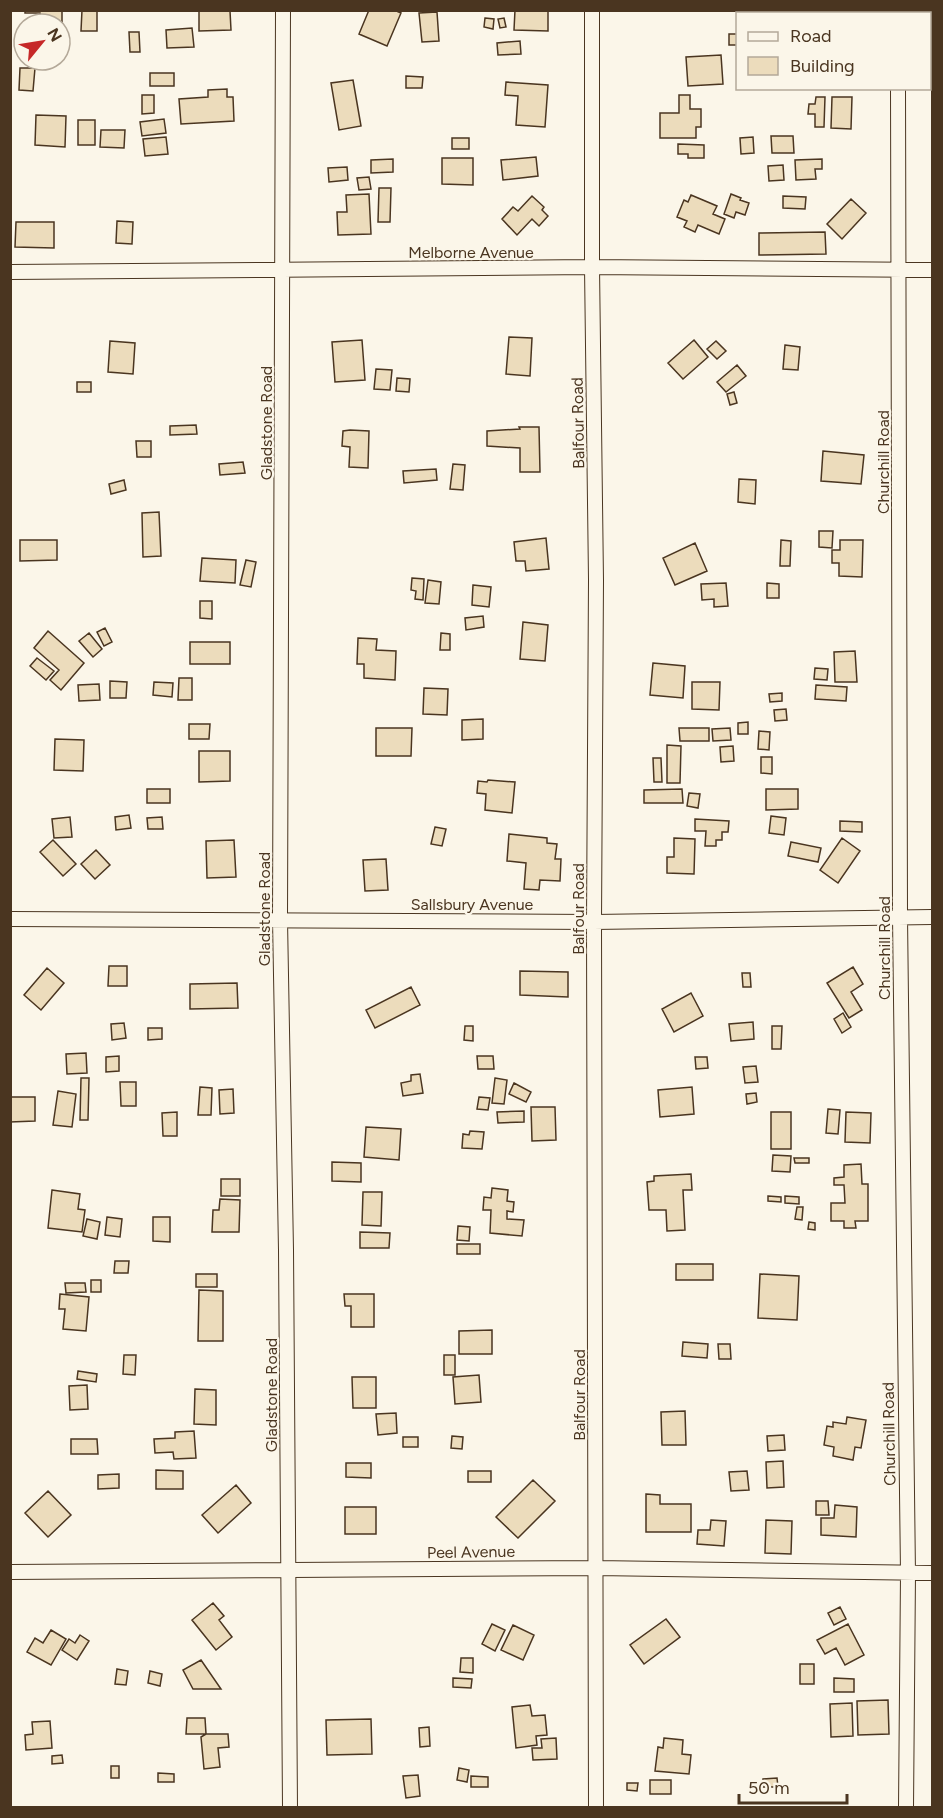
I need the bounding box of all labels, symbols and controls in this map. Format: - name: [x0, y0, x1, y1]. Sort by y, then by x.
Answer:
- north arrow: [12, 12, 72, 72]
- legend: [736, 12, 931, 90]
- text: N: [43, 25, 66, 45]
- text: Road: [790, 25, 831, 47]
- text: Building: [790, 55, 855, 77]
- street label: Melborne Avenue: [408, 243, 534, 262]
- street label: Gladstone Road: [257, 366, 276, 480]
- street label: Balfour Road: [568, 377, 588, 469]
- street label: Churchill Road: [874, 410, 893, 514]
- street label: Gladstone Road: [255, 852, 274, 966]
- street label: Balfour Road: [569, 863, 588, 955]
- street label: Sallsbury Avenue: [411, 895, 534, 914]
- street label: Churchill Road: [875, 896, 894, 1000]
- street label: Gladstone Road: [262, 1338, 281, 1452]
- street label: Balfour Road: [570, 1349, 589, 1441]
- street label: Churchill Road: [879, 1382, 899, 1486]
- street label: Peel Avenue: [427, 1542, 515, 1562]
- scale bar: [739, 1767, 847, 1805]
- text: 50 m: [748, 1777, 790, 1799]

